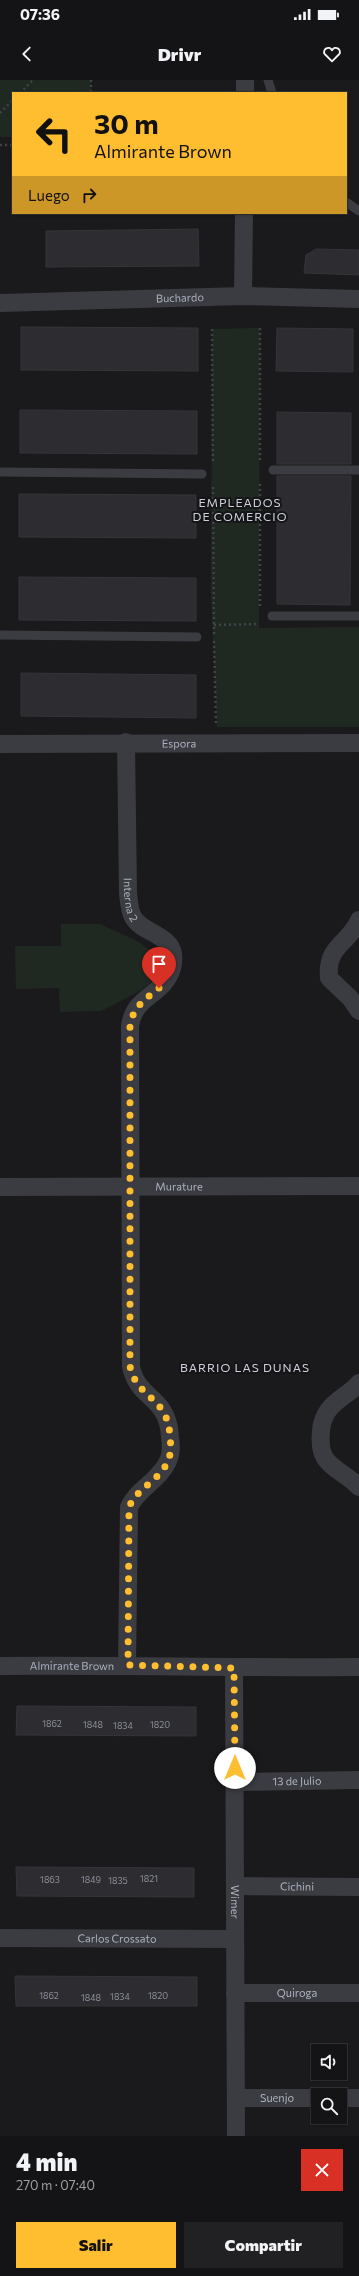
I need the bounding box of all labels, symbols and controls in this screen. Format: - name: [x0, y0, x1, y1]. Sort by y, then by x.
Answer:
- text: 07:36: [20, 5, 60, 23]
- icon: back: [16, 43, 38, 65]
- text: Drivr: [158, 43, 201, 65]
- icon: heart: [321, 43, 343, 65]
- text: 30 m: [94, 106, 159, 140]
- icon: left: [28, 108, 80, 160]
- text: Almirante Brown: [94, 140, 232, 162]
- icon: right: [78, 184, 100, 206]
- text: Luego: [28, 186, 70, 204]
- street label: Buchardo: [156, 290, 204, 305]
- district label: EMPLEADOS DE COMERCIO: [193, 495, 287, 523]
- street label: Espora: [162, 736, 196, 750]
- street label: Interna 2: [122, 878, 141, 924]
- pin: [142, 947, 176, 988]
- icon: arrive: [148, 953, 170, 975]
- street label: Murature: [155, 1179, 203, 1193]
- district label: BARRIO LAS DUNAS: [180, 1360, 310, 1374]
- street label: Almirante Brown: [30, 1659, 114, 1672]
- house number: 1862: [42, 1718, 62, 1729]
- house number: 1848: [83, 1719, 103, 1730]
- house number: 1820: [150, 1719, 170, 1730]
- house number: 1834: [113, 1720, 134, 1731]
- position arrow: [214, 1747, 256, 1789]
- street label: 13 de Julio: [272, 1774, 322, 1788]
- house number: 1821: [140, 1873, 158, 1884]
- house number: 1863: [40, 1874, 60, 1885]
- house number: 1849: [81, 1874, 101, 1885]
- house number: 1835: [108, 1875, 128, 1886]
- street label: Cichini: [280, 1879, 314, 1893]
- street label: Wimer: [229, 1885, 242, 1920]
- street label: Carlos Crossato: [77, 1931, 157, 1945]
- street label: Quiroga: [277, 1986, 317, 1999]
- house number: 1862: [39, 1990, 59, 2001]
- house number: 1820: [148, 1990, 168, 2001]
- house number: 1834: [110, 1991, 131, 2002]
- house number: 1848: [81, 1992, 101, 2003]
- map controls: [311, 2044, 347, 2124]
- button: sound: [311, 2044, 347, 2080]
- button: search: [311, 2088, 347, 2124]
- street label: Suenjo: [260, 2091, 294, 2104]
- text: 4 min: [16, 2147, 77, 2176]
- button: close: [301, 2149, 343, 2191]
- text: 270 m · 07:40: [16, 2177, 95, 2193]
- button: Salir: [16, 2222, 176, 2268]
- button: Compartir: [184, 2222, 343, 2268]

